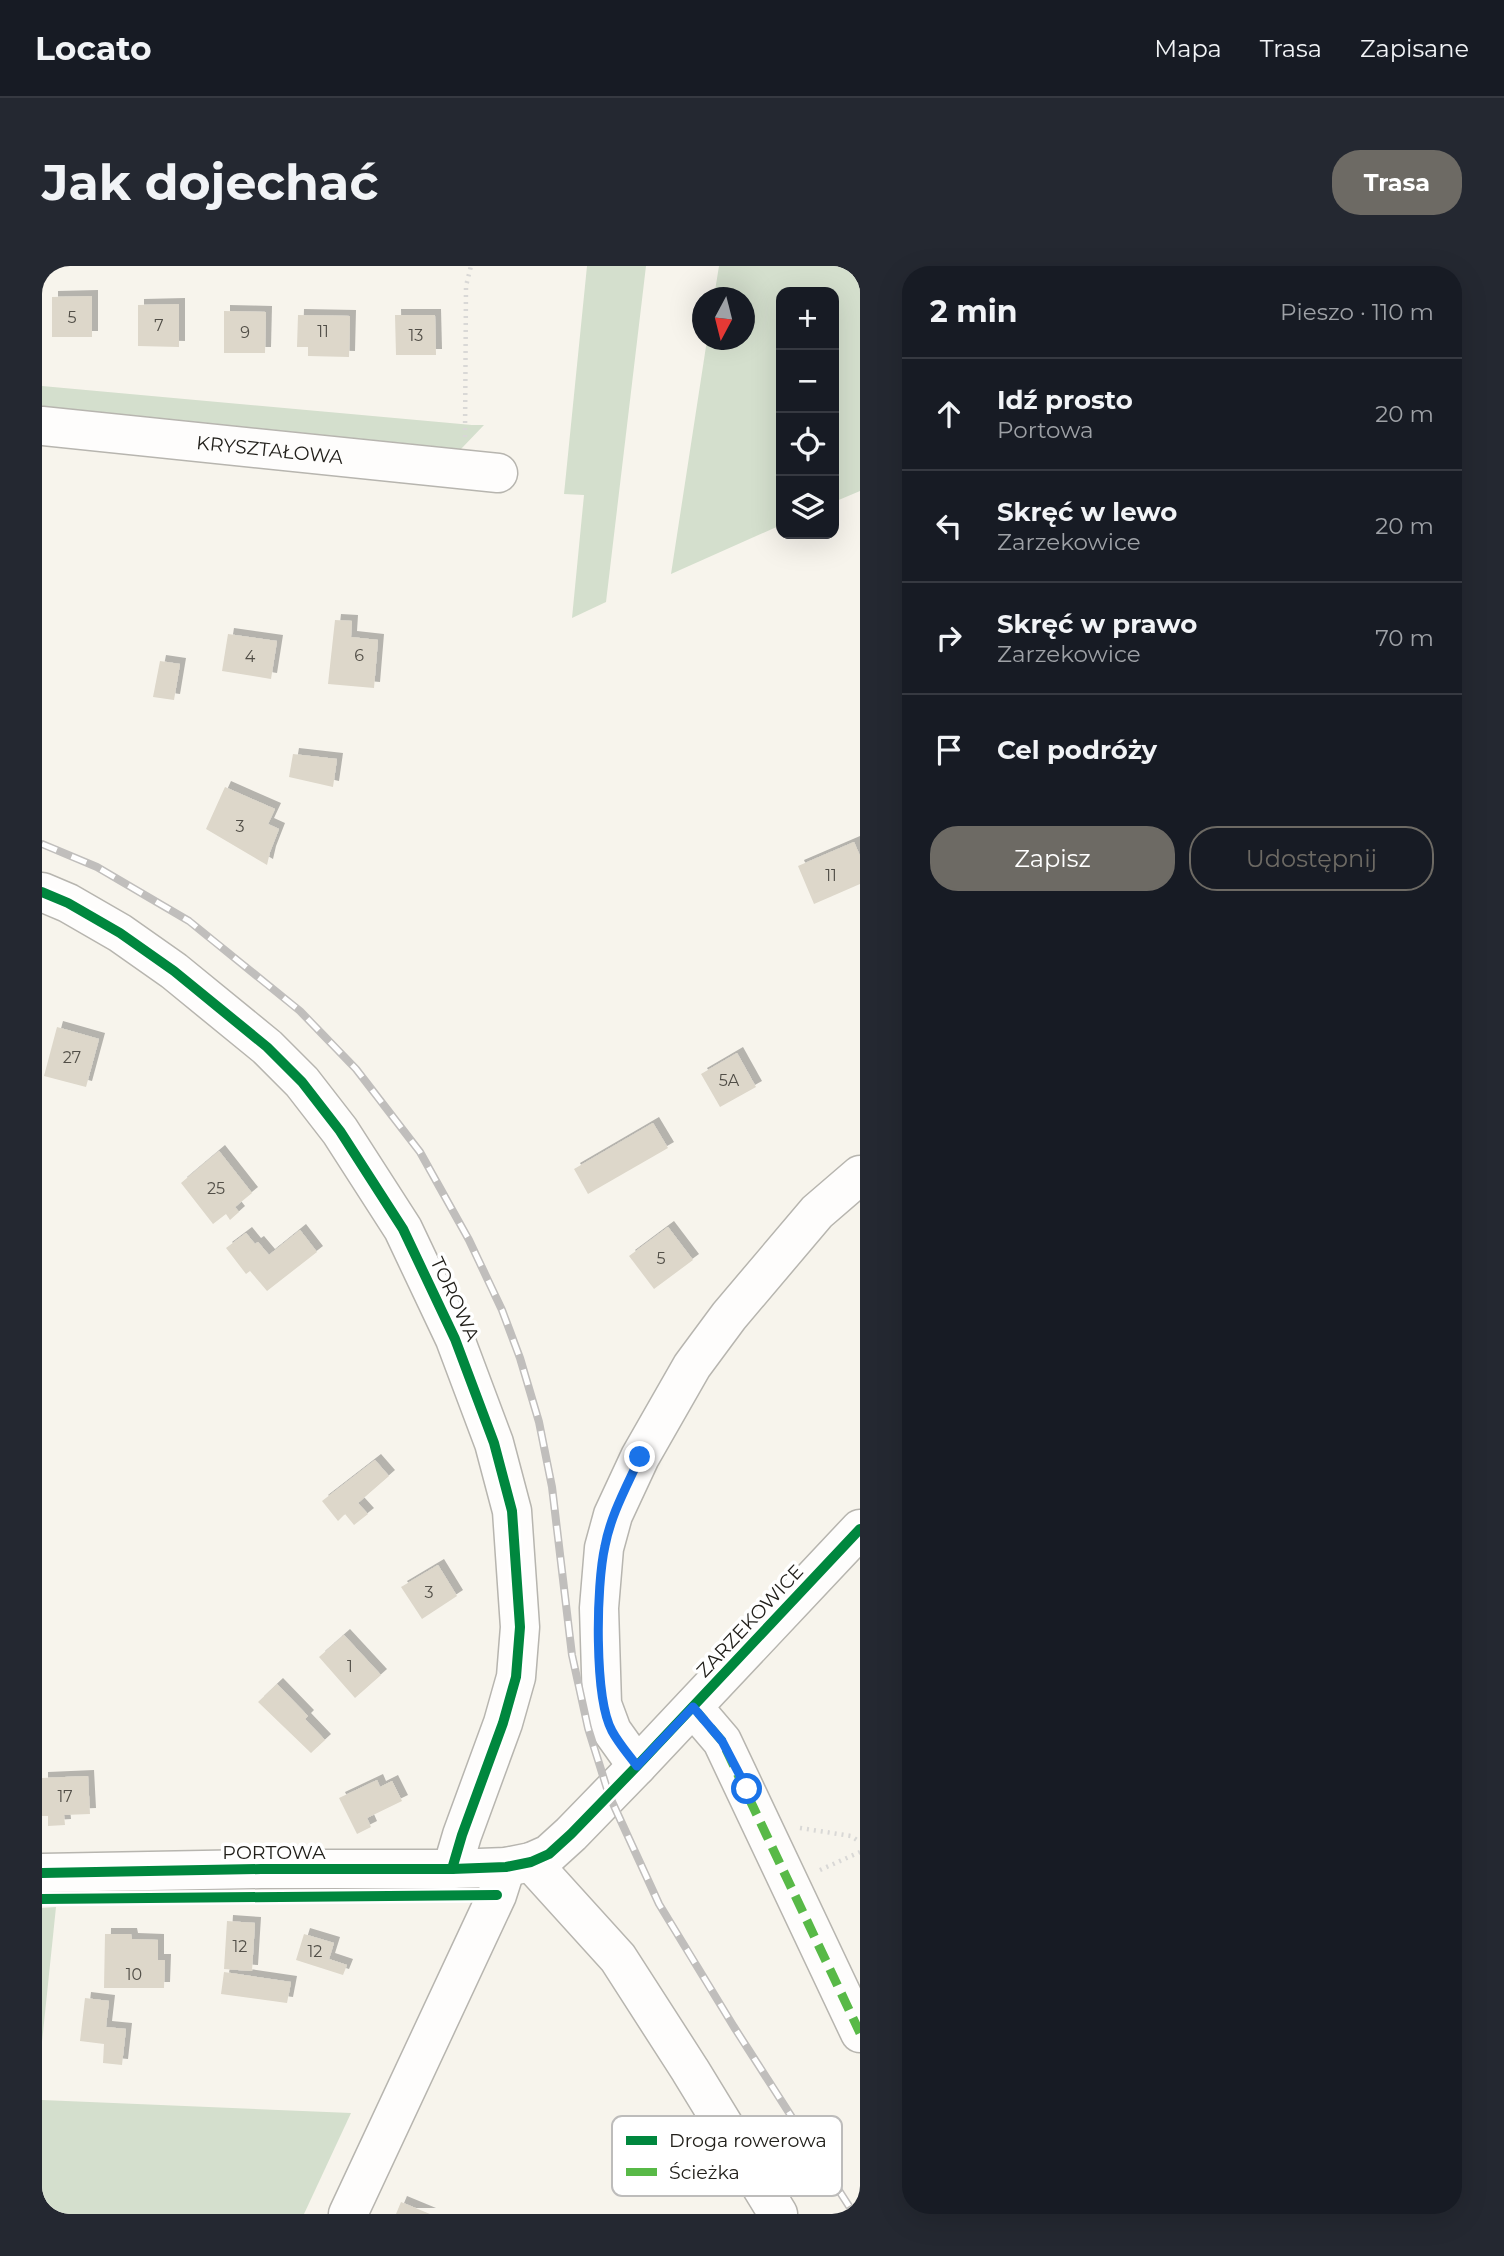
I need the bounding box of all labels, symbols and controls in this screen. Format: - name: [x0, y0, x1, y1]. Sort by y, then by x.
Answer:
- text: Locato: [35, 28, 152, 68]
- text: Mapa: [1154, 34, 1222, 63]
- text: Trasa: [1260, 34, 1322, 63]
- text: Zapisane: [1360, 34, 1469, 63]
- button: Trasa: [1332, 150, 1462, 215]
- text: Jak dojechać: [42, 153, 378, 212]
- north arrow: [692, 287, 755, 350]
- map controls: [776, 287, 839, 539]
- button: +: [776, 287, 839, 350]
- text: 2 min: [930, 293, 1017, 330]
- text: Pieszo · 110 m: [1280, 298, 1434, 326]
- house number: 5: [67, 308, 77, 327]
- house number: 7: [154, 316, 164, 335]
- house number: 11: [317, 322, 329, 341]
- house number: 9: [240, 323, 250, 342]
- house number: 13: [409, 326, 423, 345]
- button: −: [776, 350, 839, 413]
- text: Idź prosto: [997, 384, 1133, 416]
- icon: ahead: [930, 395, 968, 433]
- text: 20 m: [1375, 400, 1434, 428]
- button: locate: [776, 413, 839, 476]
- text: Portowa: [997, 416, 1094, 444]
- street label: KRYSZTAŁOWA: [195, 430, 345, 469]
- button: layers: [776, 476, 839, 539]
- text: Skręć w lewo: [997, 496, 1177, 528]
- icon: left: [930, 507, 968, 545]
- text: 20 m: [1375, 512, 1434, 540]
- text: Zarzekowice: [997, 528, 1141, 556]
- text: Skręć w prawo: [997, 608, 1197, 640]
- icon: right: [930, 619, 968, 657]
- text: 70 m: [1375, 624, 1434, 652]
- text: Zarzekowice: [997, 640, 1141, 668]
- house number: 6: [354, 646, 364, 665]
- house number: 4: [245, 647, 256, 666]
- icon: arrive: [930, 731, 968, 769]
- text: Cel podróży: [997, 734, 1157, 766]
- house number: 3: [235, 817, 245, 836]
- button: Zapisz: [930, 826, 1175, 891]
- button: Udostępnij: [1189, 826, 1434, 891]
- house number: 11: [825, 866, 837, 885]
- house number: 27: [63, 1048, 81, 1067]
- house number: 5A: [719, 1071, 740, 1090]
- house number: 25: [207, 1179, 225, 1198]
- house number: 5: [656, 1249, 666, 1268]
- street label: TOROWA: [426, 1253, 485, 1345]
- route end: [624, 1441, 655, 1472]
- street label: ZARZEKOWICE: [692, 1560, 808, 1682]
- house number: 3: [424, 1583, 434, 1602]
- house number: 1: [347, 1657, 353, 1676]
- route start: [731, 1773, 762, 1804]
- house number: 17: [57, 1787, 73, 1806]
- street label: PORTOWA: [222, 1841, 326, 1864]
- house number: 12: [233, 1937, 247, 1956]
- house number: 12: [308, 1942, 322, 1961]
- house number: 10: [126, 1965, 142, 1984]
- legend: [612, 2116, 842, 2196]
- text: Droga rowerowa: [669, 2129, 827, 2152]
- text: Ścieżka: [669, 2161, 740, 2184]

